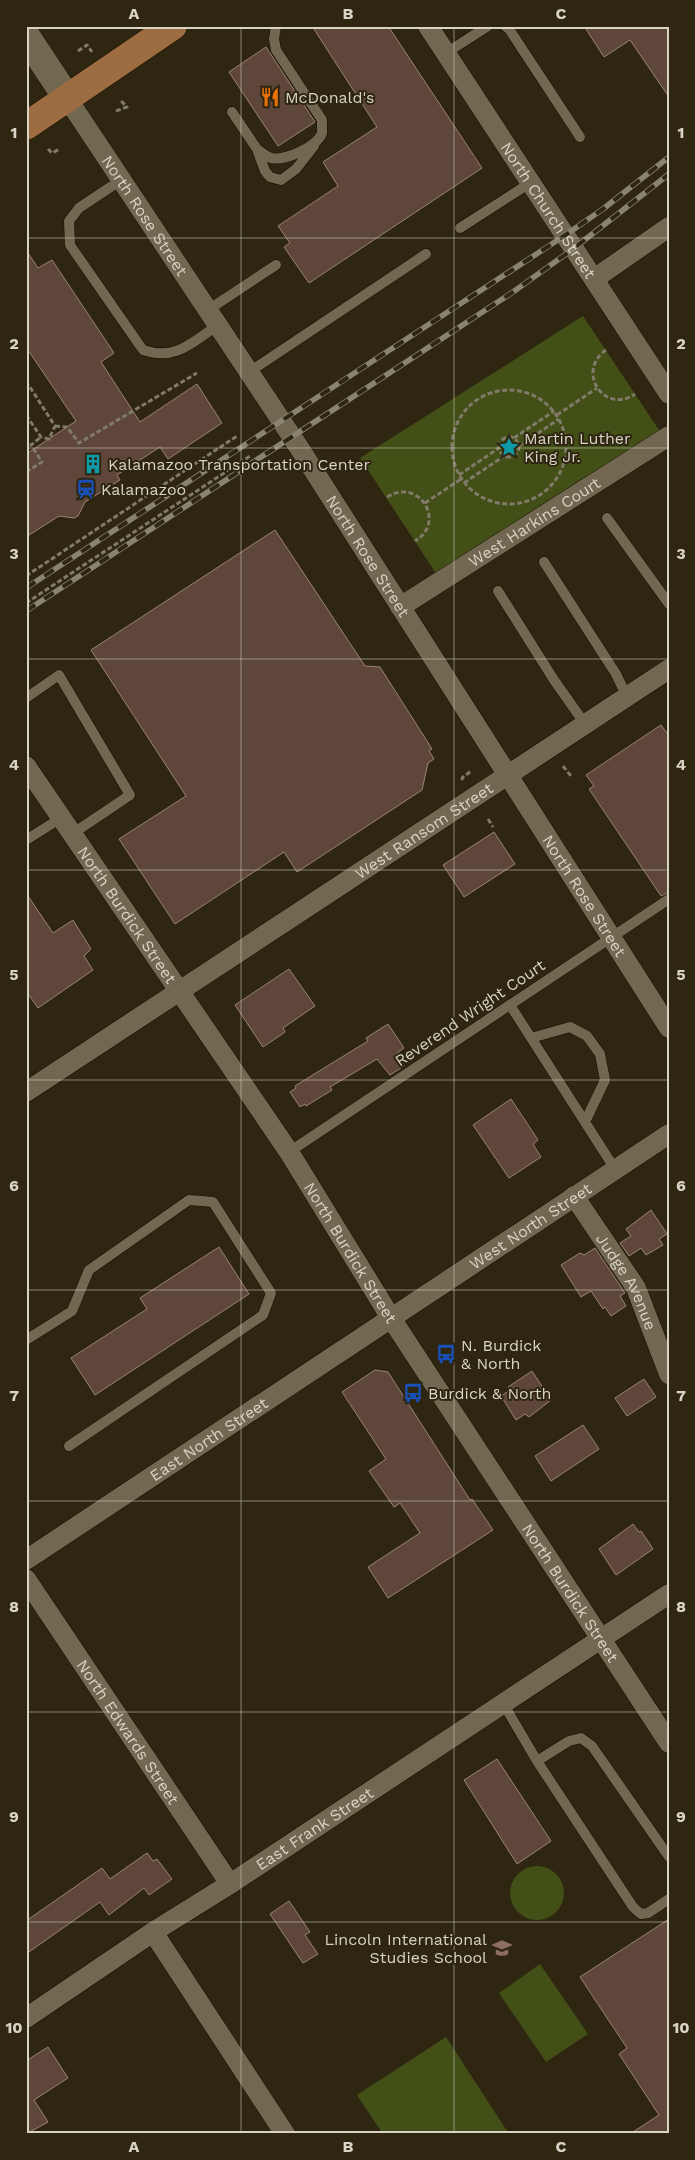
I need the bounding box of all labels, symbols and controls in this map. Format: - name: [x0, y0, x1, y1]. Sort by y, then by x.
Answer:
- text: A: [129, 4, 140, 23]
- text: B: [343, 4, 354, 23]
- text: C: [556, 4, 567, 23]
- restaurant icon: McDonald's: [259, 86, 281, 108]
- place label: McDonald's: [285, 88, 375, 107]
- text: 1: [11, 123, 17, 142]
- text: 1: [678, 123, 684, 142]
- street label: North Church Street: [497, 138, 600, 282]
- street label: North Rose Street: [98, 152, 192, 280]
- text: 2: [9, 334, 19, 353]
- text: 2: [676, 334, 686, 353]
- place label: Martin Luther King Jr.: [524, 429, 631, 466]
- place icon: Martin Luther King Jr.: [498, 436, 520, 458]
- building icon: Kalamazoo Transportation Center: [82, 453, 104, 475]
- place label: Kalamazoo Transportation Center: [108, 455, 370, 474]
- street label: West Harkins Court: [465, 473, 604, 571]
- station icon: Kalamazoo: [75, 478, 97, 500]
- place label: Kalamazoo: [101, 480, 186, 499]
- street label: North Rose Street: [322, 491, 414, 621]
- text: 3: [9, 544, 19, 563]
- text: 3: [676, 544, 686, 563]
- text: 4: [9, 755, 19, 774]
- text: 4: [676, 755, 686, 774]
- street label: West Ransom Street: [351, 778, 496, 883]
- street label: North Rose Street: [539, 831, 631, 960]
- street label: North Burdick Street: [74, 843, 181, 987]
- street label: Reverend Wright Court: [391, 956, 549, 1070]
- text: 5: [9, 965, 19, 984]
- text: 5: [676, 965, 686, 984]
- text: 6: [9, 1176, 19, 1195]
- text: 6: [676, 1176, 686, 1195]
- street label: West North Street: [466, 1178, 595, 1273]
- street label: North Burdick Street: [300, 1179, 401, 1327]
- street label: Judge Avenue: [592, 1230, 661, 1333]
- place label: N. Burdick & North: [461, 1336, 541, 1373]
- bus stop icon: N. Burdick & North: [435, 1343, 457, 1365]
- bus stop icon: Burdick & North: [402, 1382, 424, 1404]
- place label: Burdick & North: [428, 1384, 551, 1403]
- text: 7: [9, 1386, 19, 1405]
- text: 7: [676, 1386, 686, 1405]
- street label: East North Street: [146, 1393, 271, 1485]
- street label: North Burdick Street: [518, 1520, 623, 1666]
- text: 8: [9, 1597, 19, 1616]
- text: 8: [676, 1597, 686, 1616]
- street label: North Edwards Street: [73, 1656, 184, 1808]
- street label: East Frank Street: [252, 1783, 377, 1874]
- text: 9: [9, 1807, 19, 1826]
- text: 9: [676, 1807, 686, 1826]
- place label: Lincoln International Studies School: [324, 1930, 487, 1967]
- school or university icon: Lincoln International Studies School: [491, 1937, 513, 1959]
- text: 10: [5, 2018, 23, 2037]
- text: 10: [672, 2018, 690, 2037]
- text: A: [129, 2137, 140, 2156]
- text: B: [343, 2137, 354, 2156]
- text: C: [556, 2137, 567, 2156]

